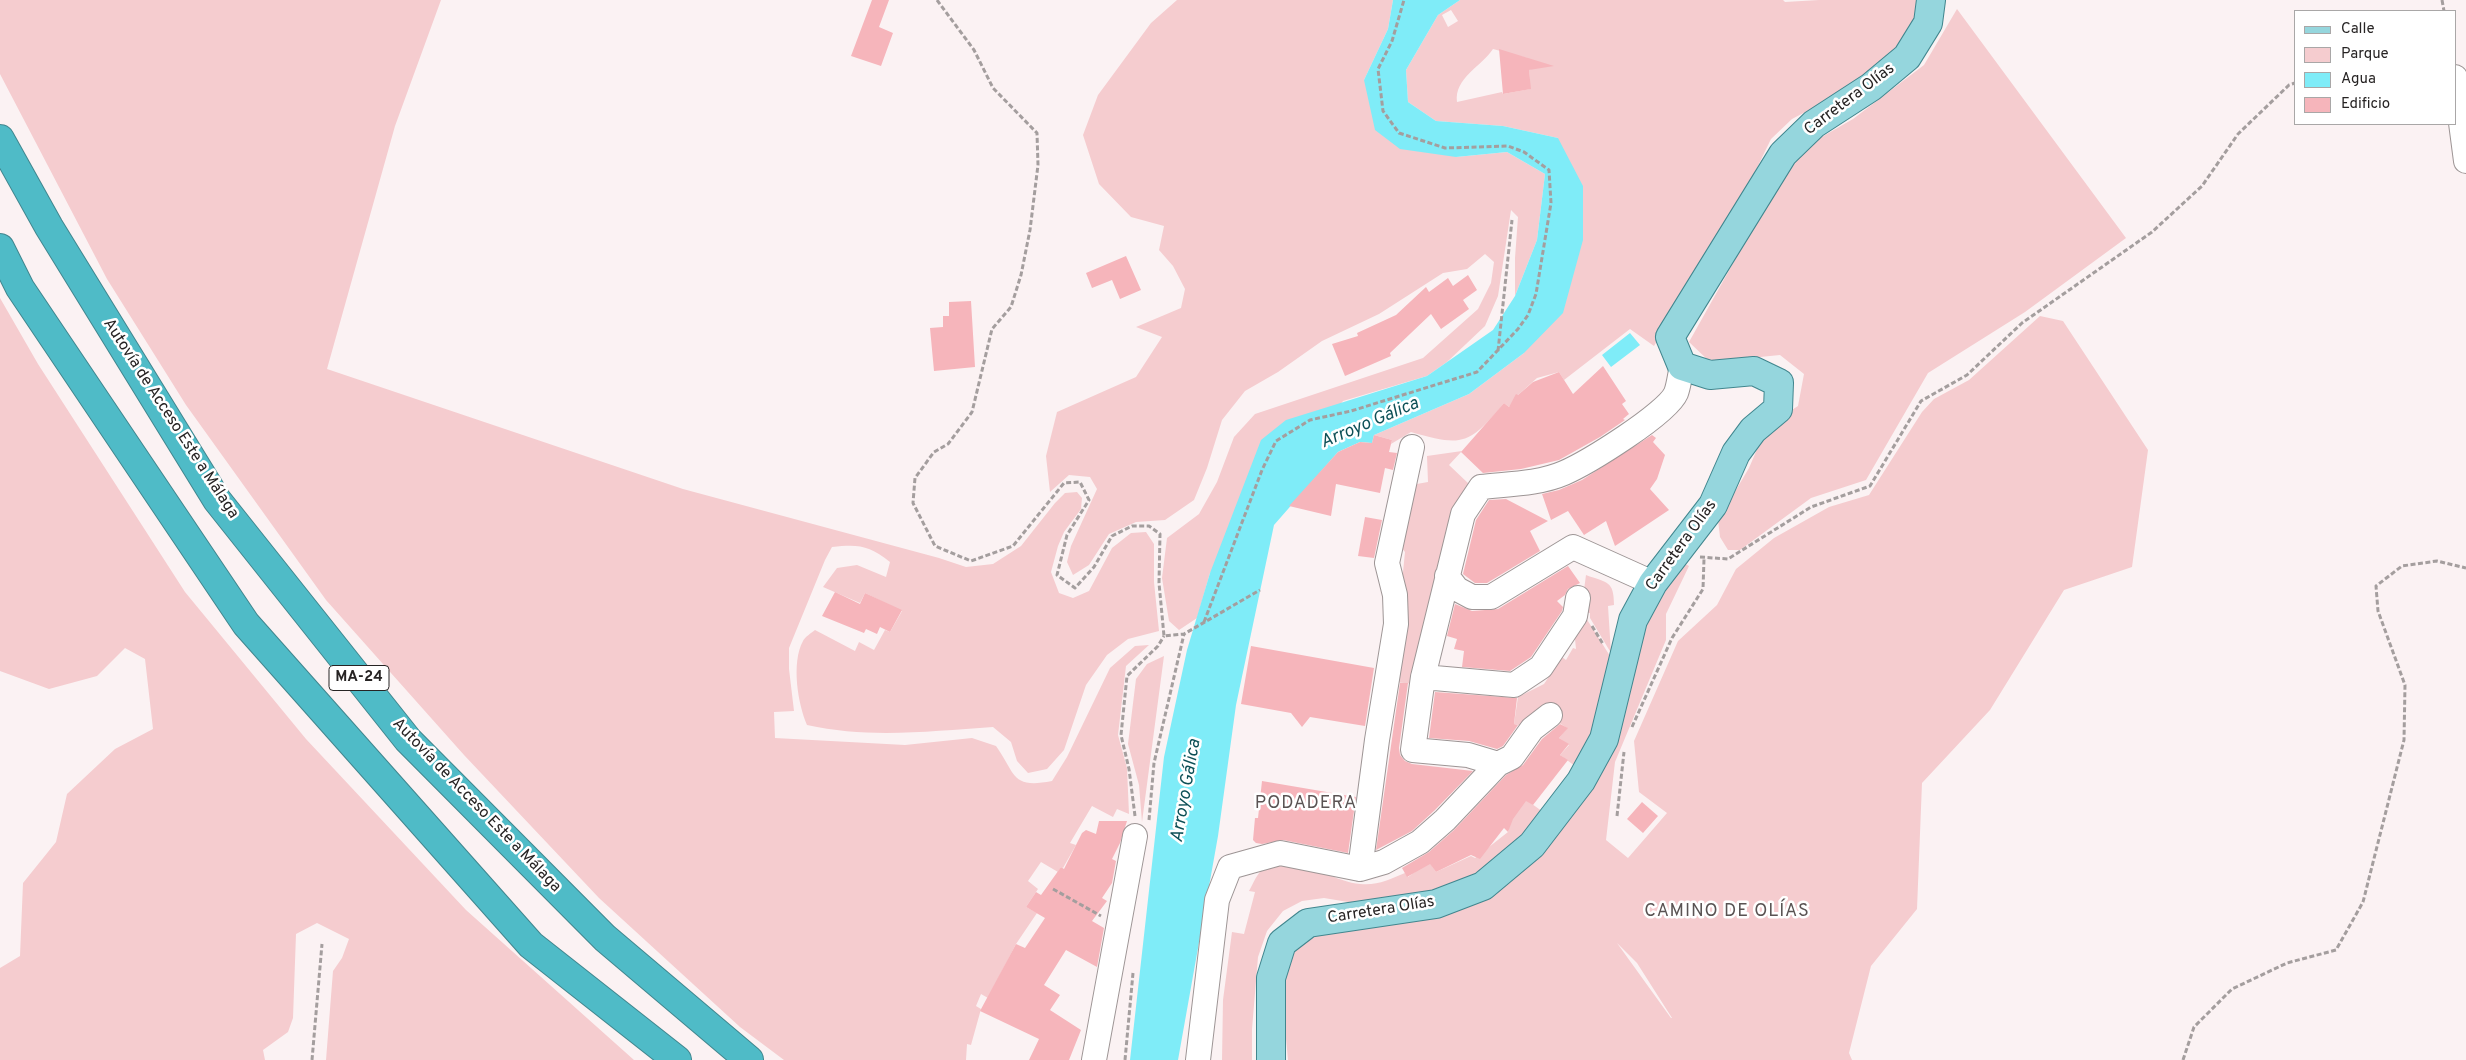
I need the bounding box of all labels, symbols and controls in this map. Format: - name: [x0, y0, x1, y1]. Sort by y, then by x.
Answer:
- legend: [2294, 10, 2456, 125]
- text: Calle: [2341, 20, 2375, 39]
- text: Parque: [2341, 45, 2389, 64]
- street label: Carretera Olías: [1801, 60, 1899, 140]
- text: Agua: [2341, 70, 2376, 89]
- text: Edificio: [2341, 95, 2390, 114]
- street label: Autovía de Acceso Este a Málaga: [98, 315, 242, 523]
- water label: Arroyo Gálica: [1318, 394, 1422, 454]
- street label: Carretera Olías: [1642, 497, 1722, 595]
- road number: MA-24: [329, 666, 389, 690]
- street label: Autovía de Acceso Este a Málaga: [388, 715, 564, 897]
- water label: Arroyo Gálica: [1167, 738, 1207, 844]
- district label: PODADERA: [1254, 793, 1358, 815]
- street label: Carretera Olías: [1326, 893, 1436, 929]
- district label: CAMINO DE OLÍAS: [1642, 901, 1812, 923]

